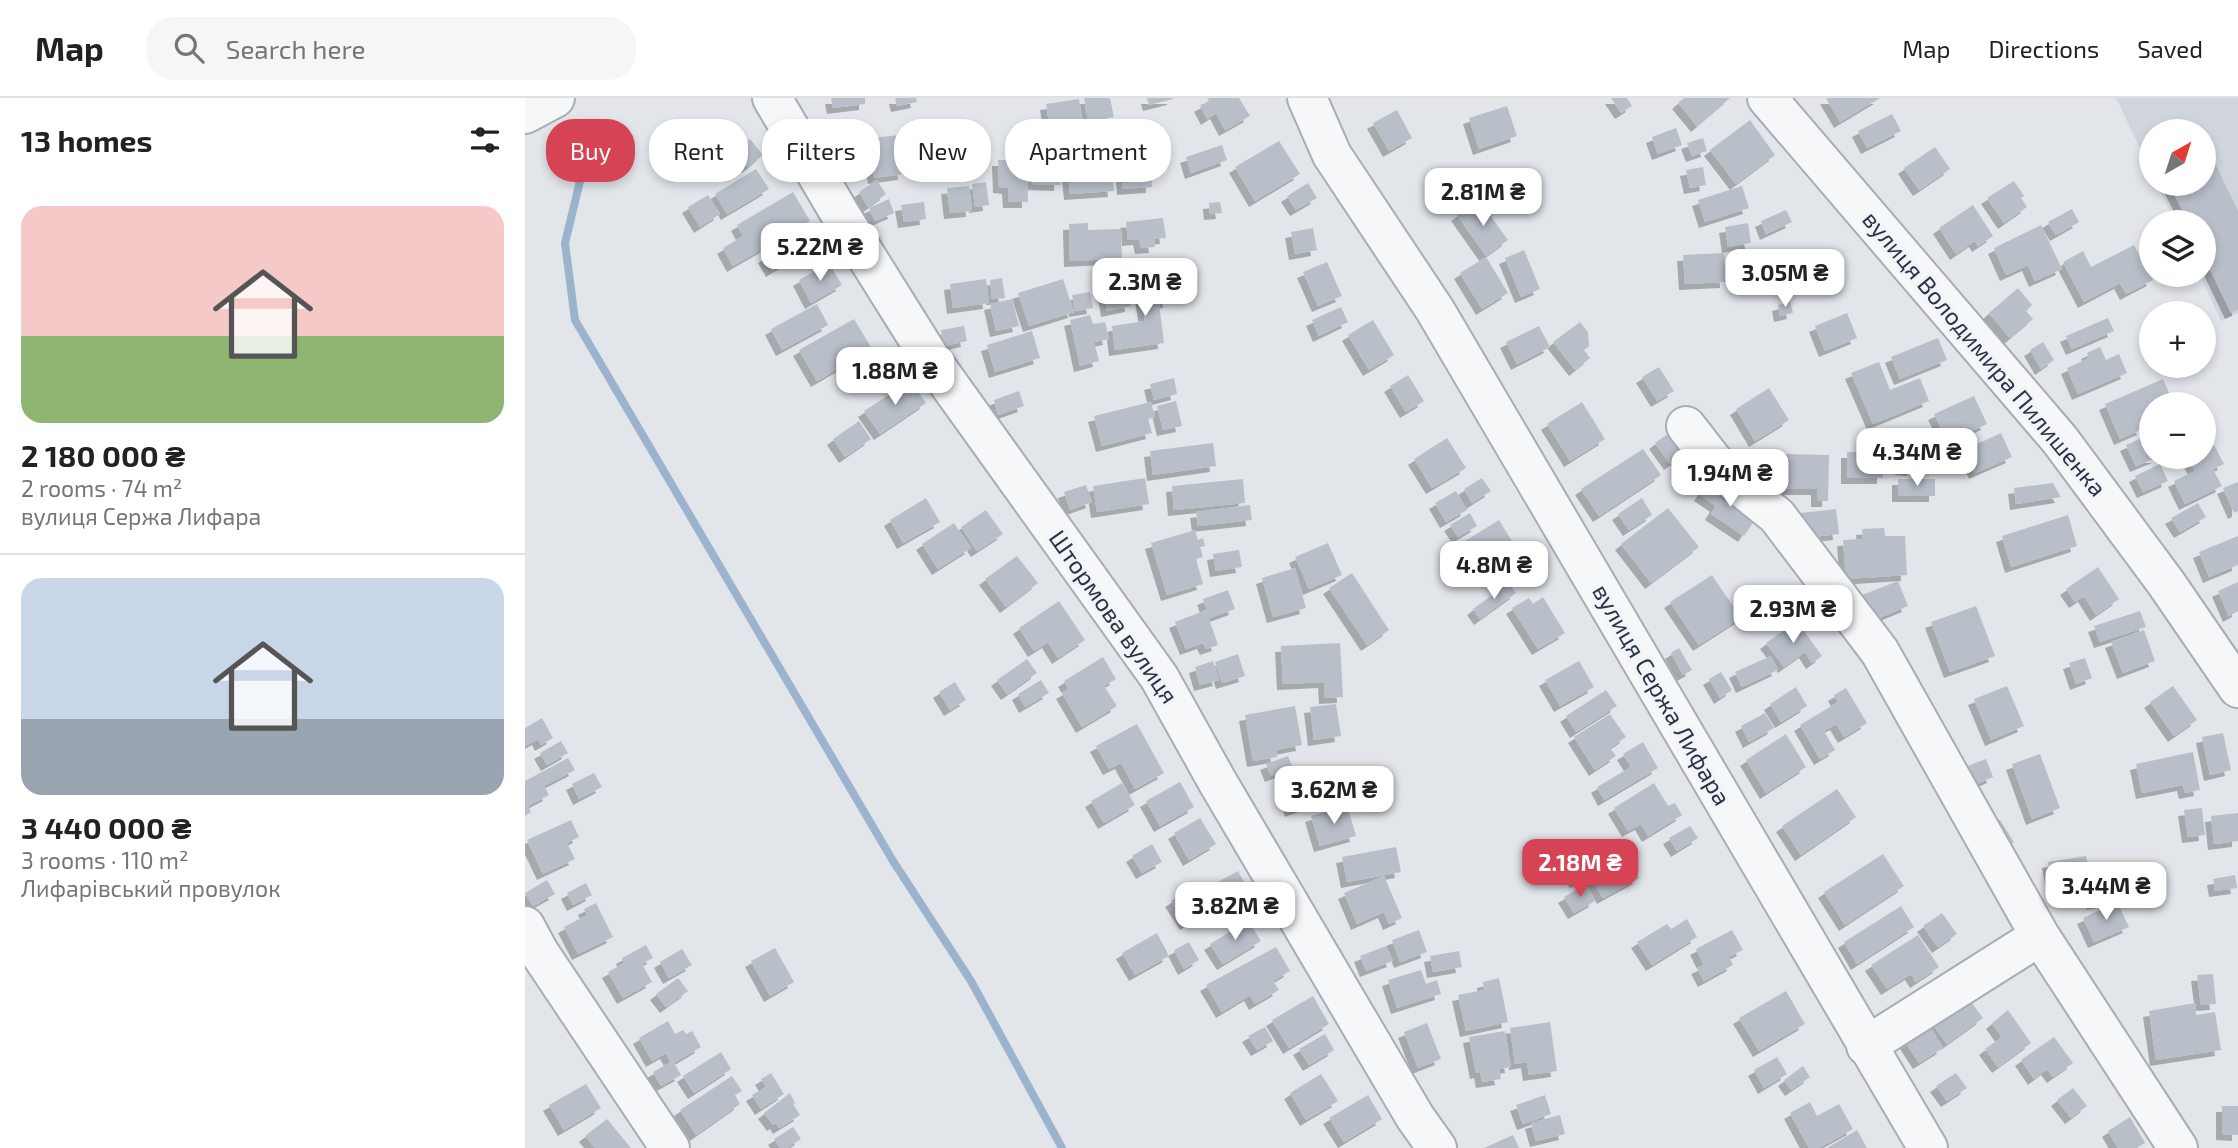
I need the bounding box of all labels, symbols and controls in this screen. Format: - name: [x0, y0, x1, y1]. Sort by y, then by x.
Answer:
- search box: [146, 17, 636, 80]
- text: Map: [35, 28, 104, 68]
- icon: search: [170, 29, 208, 67]
- text: Search here: [226, 33, 365, 64]
- text: Map: [1902, 34, 1950, 63]
- text: Directions: [1988, 34, 2099, 63]
- text: Saved: [2137, 34, 2203, 63]
- chip: Buy: [546, 119, 635, 182]
- chip: Rent: [649, 119, 748, 182]
- chip: Filters: [762, 119, 880, 182]
- chip: New: [894, 119, 991, 182]
- chip: Apartment: [1005, 119, 1171, 182]
- north arrow: [2139, 119, 2215, 196]
- map controls: [2139, 119, 2216, 469]
- icon: filters: [466, 121, 504, 159]
- text: 13 homes: [21, 122, 152, 158]
- pin: 2.81M ₴: [1418, 169, 1548, 228]
- text: 2.81M ₴: [1441, 177, 1525, 205]
- street label: вулиця Володимира Пилишенка: [1856, 204, 2113, 502]
- button: layers: [2139, 210, 2216, 287]
- pin: 5.22M ₴: [755, 223, 885, 283]
- text: 5.22M ₴: [777, 232, 863, 260]
- pin: 3.05M ₴: [1720, 250, 1850, 309]
- icon: home: [200, 251, 326, 377]
- pin: 2.3M ₴: [1088, 258, 1202, 318]
- text: 3.05M ₴: [1741, 258, 1829, 286]
- text: 2.3M ₴: [1108, 267, 1182, 295]
- button: +: [2139, 301, 2216, 378]
- pin: 1.88M ₴: [830, 348, 960, 407]
- text: 1.88M ₴: [852, 356, 938, 384]
- button: −: [2139, 392, 2216, 469]
- pin: 4.34M ₴: [1852, 428, 1982, 488]
- text: 2 180 000 ₴: [21, 437, 185, 473]
- text: 4.34M ₴: [1872, 437, 1962, 465]
- pin: 1.94M ₴: [1665, 450, 1795, 509]
- text: 1.94M ₴: [1687, 458, 1773, 486]
- text: 2 rooms · 74 m²: [21, 474, 182, 502]
- text: вулиця Сержа Лифара: [21, 502, 261, 530]
- street label: Штормова вулиця: [1043, 524, 1185, 709]
- pin: 4.8M ₴: [1437, 542, 1551, 601]
- text: 4.8M ₴: [1456, 550, 1532, 578]
- street label: вулиця Сержа Лифара: [1586, 578, 1738, 811]
- pin: 2.93M ₴: [1728, 586, 1858, 645]
- text: 2.93M ₴: [1750, 594, 1836, 622]
- icon: home: [200, 623, 326, 749]
- pin: 3.62M ₴: [1269, 766, 1399, 826]
- text: 3.62M ₴: [1291, 775, 1377, 803]
- text: 3 440 000 ₴: [21, 809, 191, 845]
- pin: 2.18M ₴: [1515, 840, 1645, 899]
- text: 3 rooms · 110 m²: [21, 846, 188, 874]
- text: 2.18M ₴: [1538, 848, 1622, 876]
- pin: 3.44M ₴: [2041, 862, 2171, 922]
- text: 3.44M ₴: [2061, 871, 2151, 899]
- text: Лифарівський провулок: [21, 874, 280, 902]
- pin: 3.82M ₴: [1170, 882, 1300, 942]
- text: 3.82M ₴: [1191, 891, 1279, 919]

